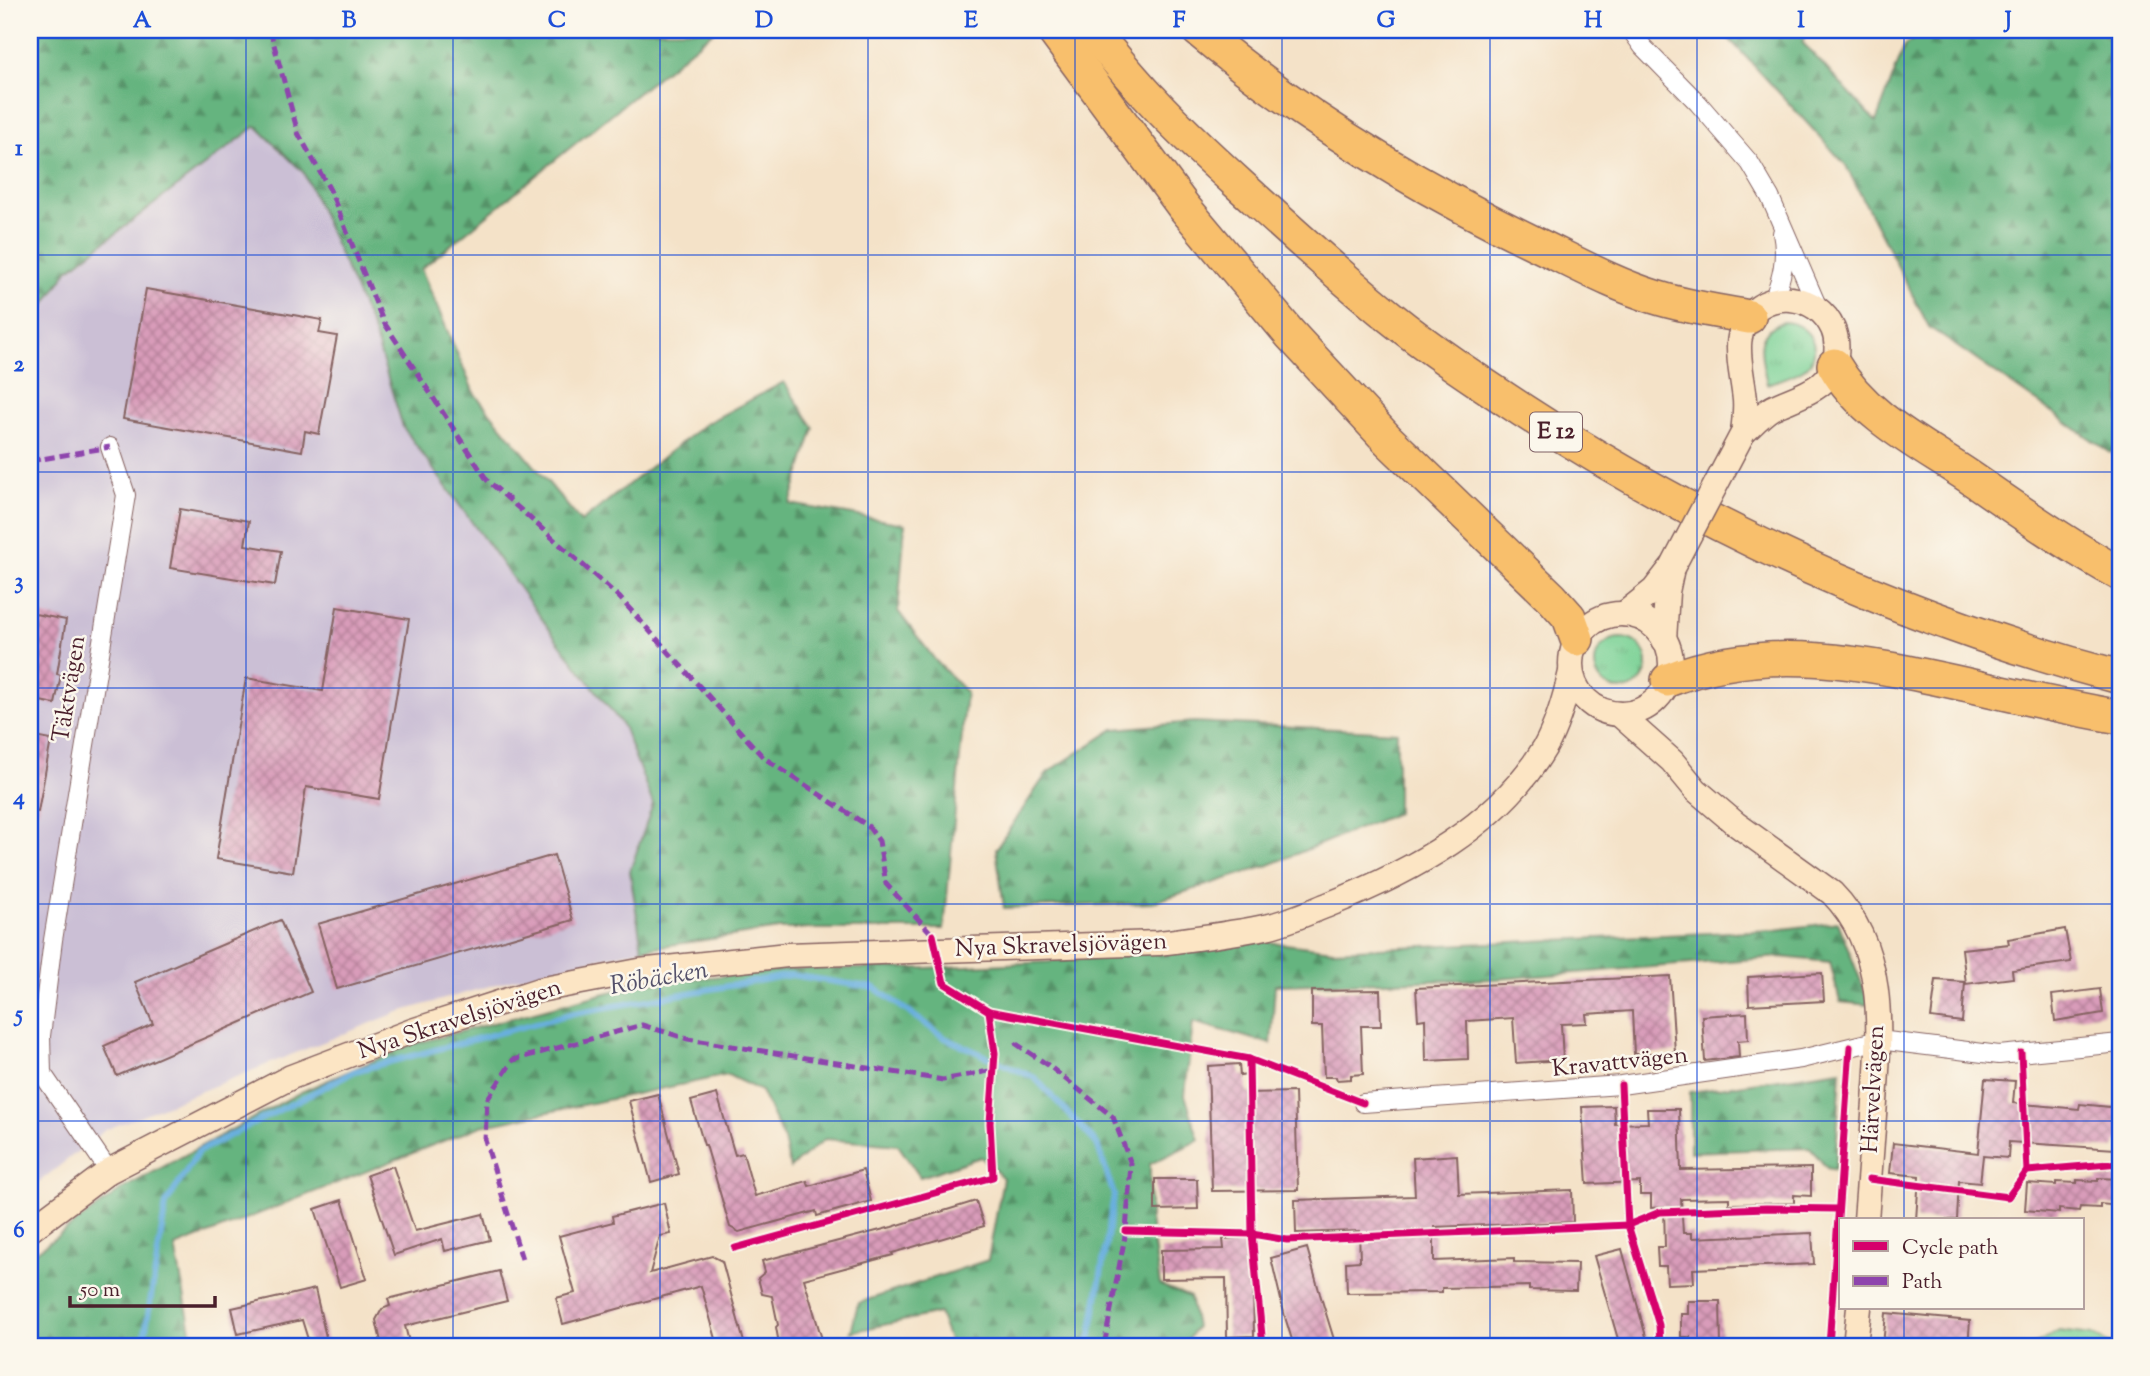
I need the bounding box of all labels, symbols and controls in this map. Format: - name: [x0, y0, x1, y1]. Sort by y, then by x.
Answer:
- text: A: [133, 5, 152, 38]
- text: B: [342, 5, 357, 38]
- text: C: [548, 5, 566, 38]
- text: D: [755, 5, 773, 38]
- text: E: [964, 5, 978, 38]
- text: F: [1173, 5, 1186, 38]
- text: G: [1377, 5, 1396, 38]
- text: H: [1584, 5, 1603, 38]
- text: I: [1797, 5, 1805, 38]
- text: J: [2003, 5, 2012, 38]
- text: 1: [15, 133, 23, 166]
- text: 2: [14, 349, 25, 382]
- road number: E 12: [1530, 412, 1582, 452]
- text: 3: [14, 566, 24, 599]
- street label: Täktvägen: [45, 633, 95, 745]
- text: 4: [12, 782, 25, 815]
- street label: Nya Skravelsjövägen: [954, 925, 1168, 967]
- water label: Röbäcken: [607, 952, 711, 1006]
- street label: Nya Skravelsjövägen: [354, 971, 566, 1069]
- text: 5: [13, 999, 23, 1032]
- street label: Härvelvägen: [1854, 1024, 1894, 1154]
- street label: Kravattvägen: [1550, 1039, 1690, 1087]
- text: 6: [13, 1215, 25, 1248]
- legend: [1839, 1218, 2084, 1310]
- text: Cycle path: [1902, 1234, 1999, 1264]
- scale bar: [70, 1264, 215, 1308]
- text: Path: [1902, 1268, 1943, 1298]
- text: 50 m: [79, 1276, 120, 1306]

